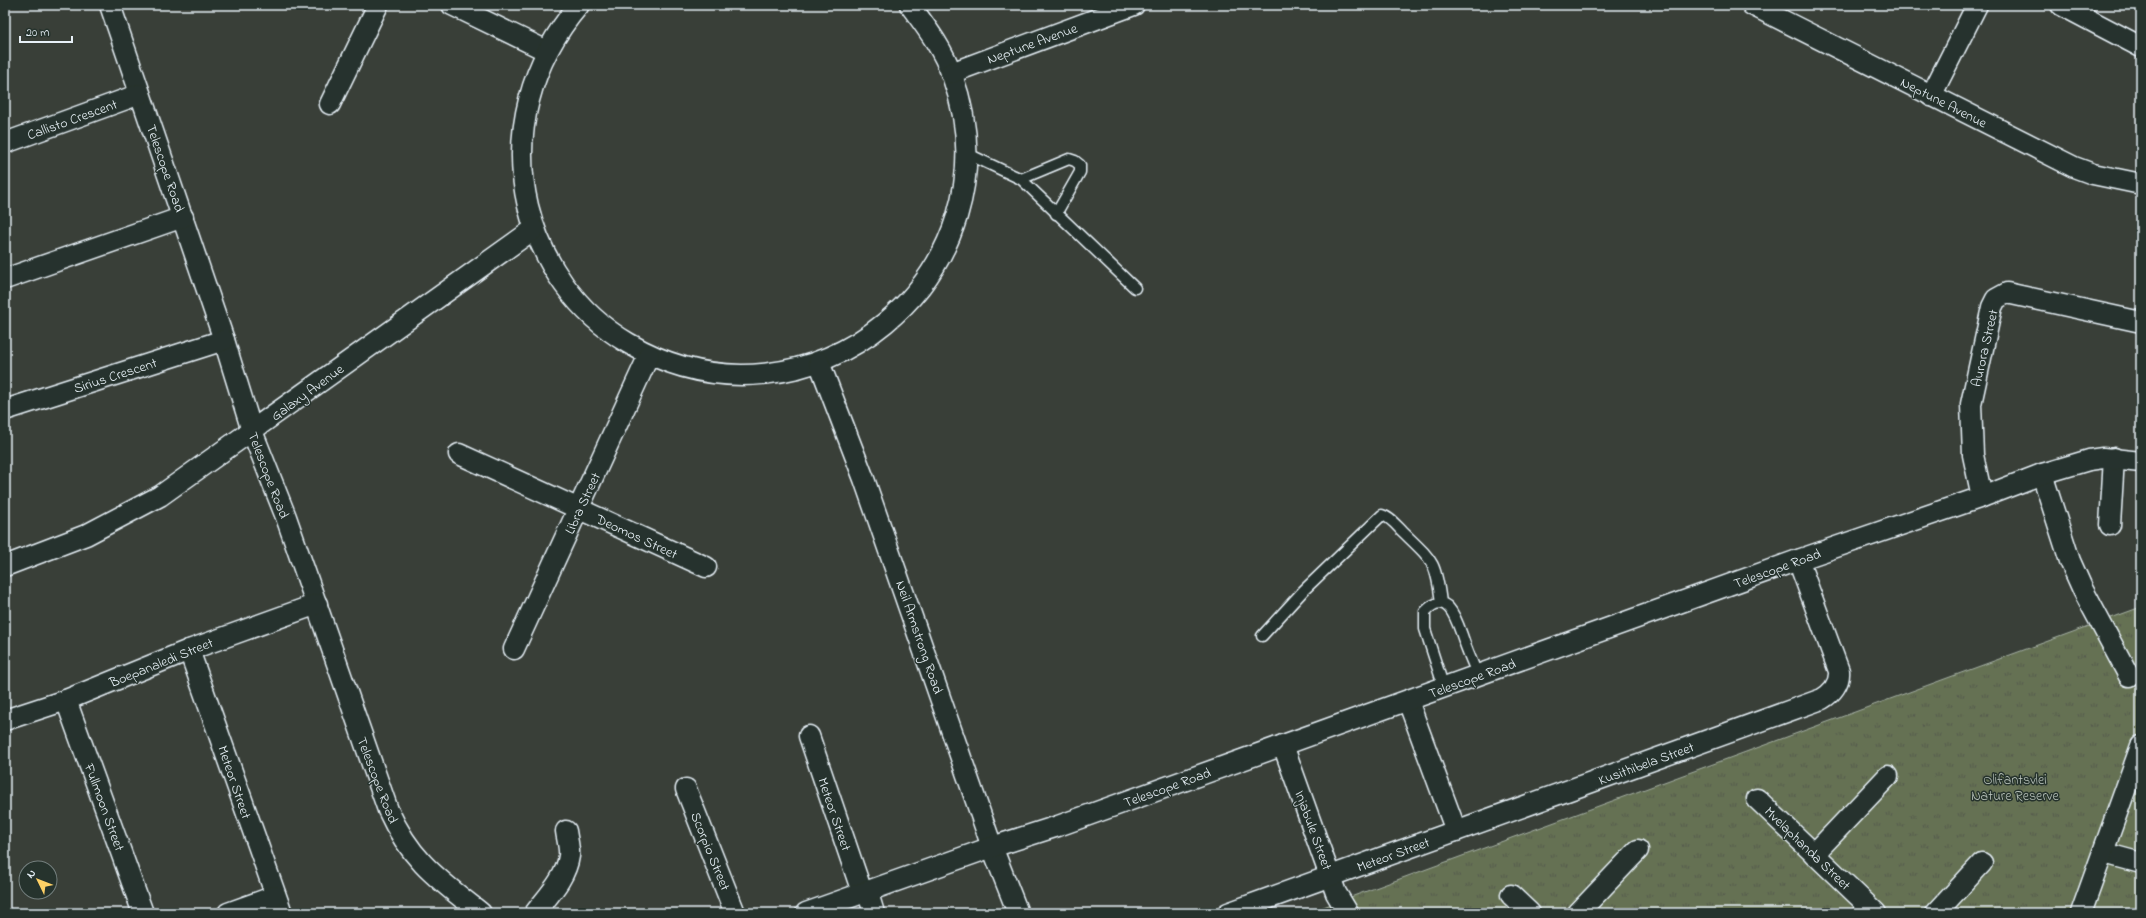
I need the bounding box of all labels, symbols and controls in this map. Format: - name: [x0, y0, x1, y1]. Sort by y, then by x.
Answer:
- scale bar: [20, 18, 72, 44]
- street label: Neptune Avenue: [984, 18, 1081, 70]
- text: 20 m: [26, 24, 49, 42]
- street label: Neptune Avenue: [1896, 73, 1991, 134]
- street label: Callisto Crescent: [24, 94, 121, 146]
- street label: Telescope Road: [140, 122, 189, 215]
- street label: Aurora Street: [1966, 307, 2005, 389]
- street label: Sirius Crescent: [71, 353, 160, 400]
- street label: Galaxy Avenue: [267, 359, 350, 428]
- street label: Telescope Road: [241, 429, 294, 522]
- street label: Libra Street: [560, 469, 607, 538]
- street label: Deomos Street: [591, 509, 681, 566]
- street label: Telescope Road: [1731, 544, 1824, 595]
- street label: Neil Armstrong Road: [888, 578, 948, 697]
- street label: Boepanaledi Street: [106, 633, 217, 694]
- street label: Telescope Road: [1426, 654, 1519, 705]
- street label: Telescope Road: [350, 734, 403, 827]
- street label: Kusithibela Street: [1596, 737, 1698, 791]
- street label: Meteor Street: [211, 743, 256, 822]
- street label: Fullmoon Street: [78, 760, 129, 855]
- street label: Telescope Road: [1121, 763, 1214, 814]
- park label: Olifantsvlei Nature Reserve: [1971, 770, 2060, 807]
- street label: Meteor Street: [811, 775, 856, 854]
- street label: Injabule Street: [1288, 788, 1337, 874]
- street label: Mvelaphanda Street: [1759, 802, 1855, 896]
- street label: Scorpio Street: [684, 809, 735, 894]
- street label: Meteor Street: [1354, 832, 1433, 878]
- north arrow: [18, 860, 58, 900]
- text: N: [23, 866, 40, 882]

